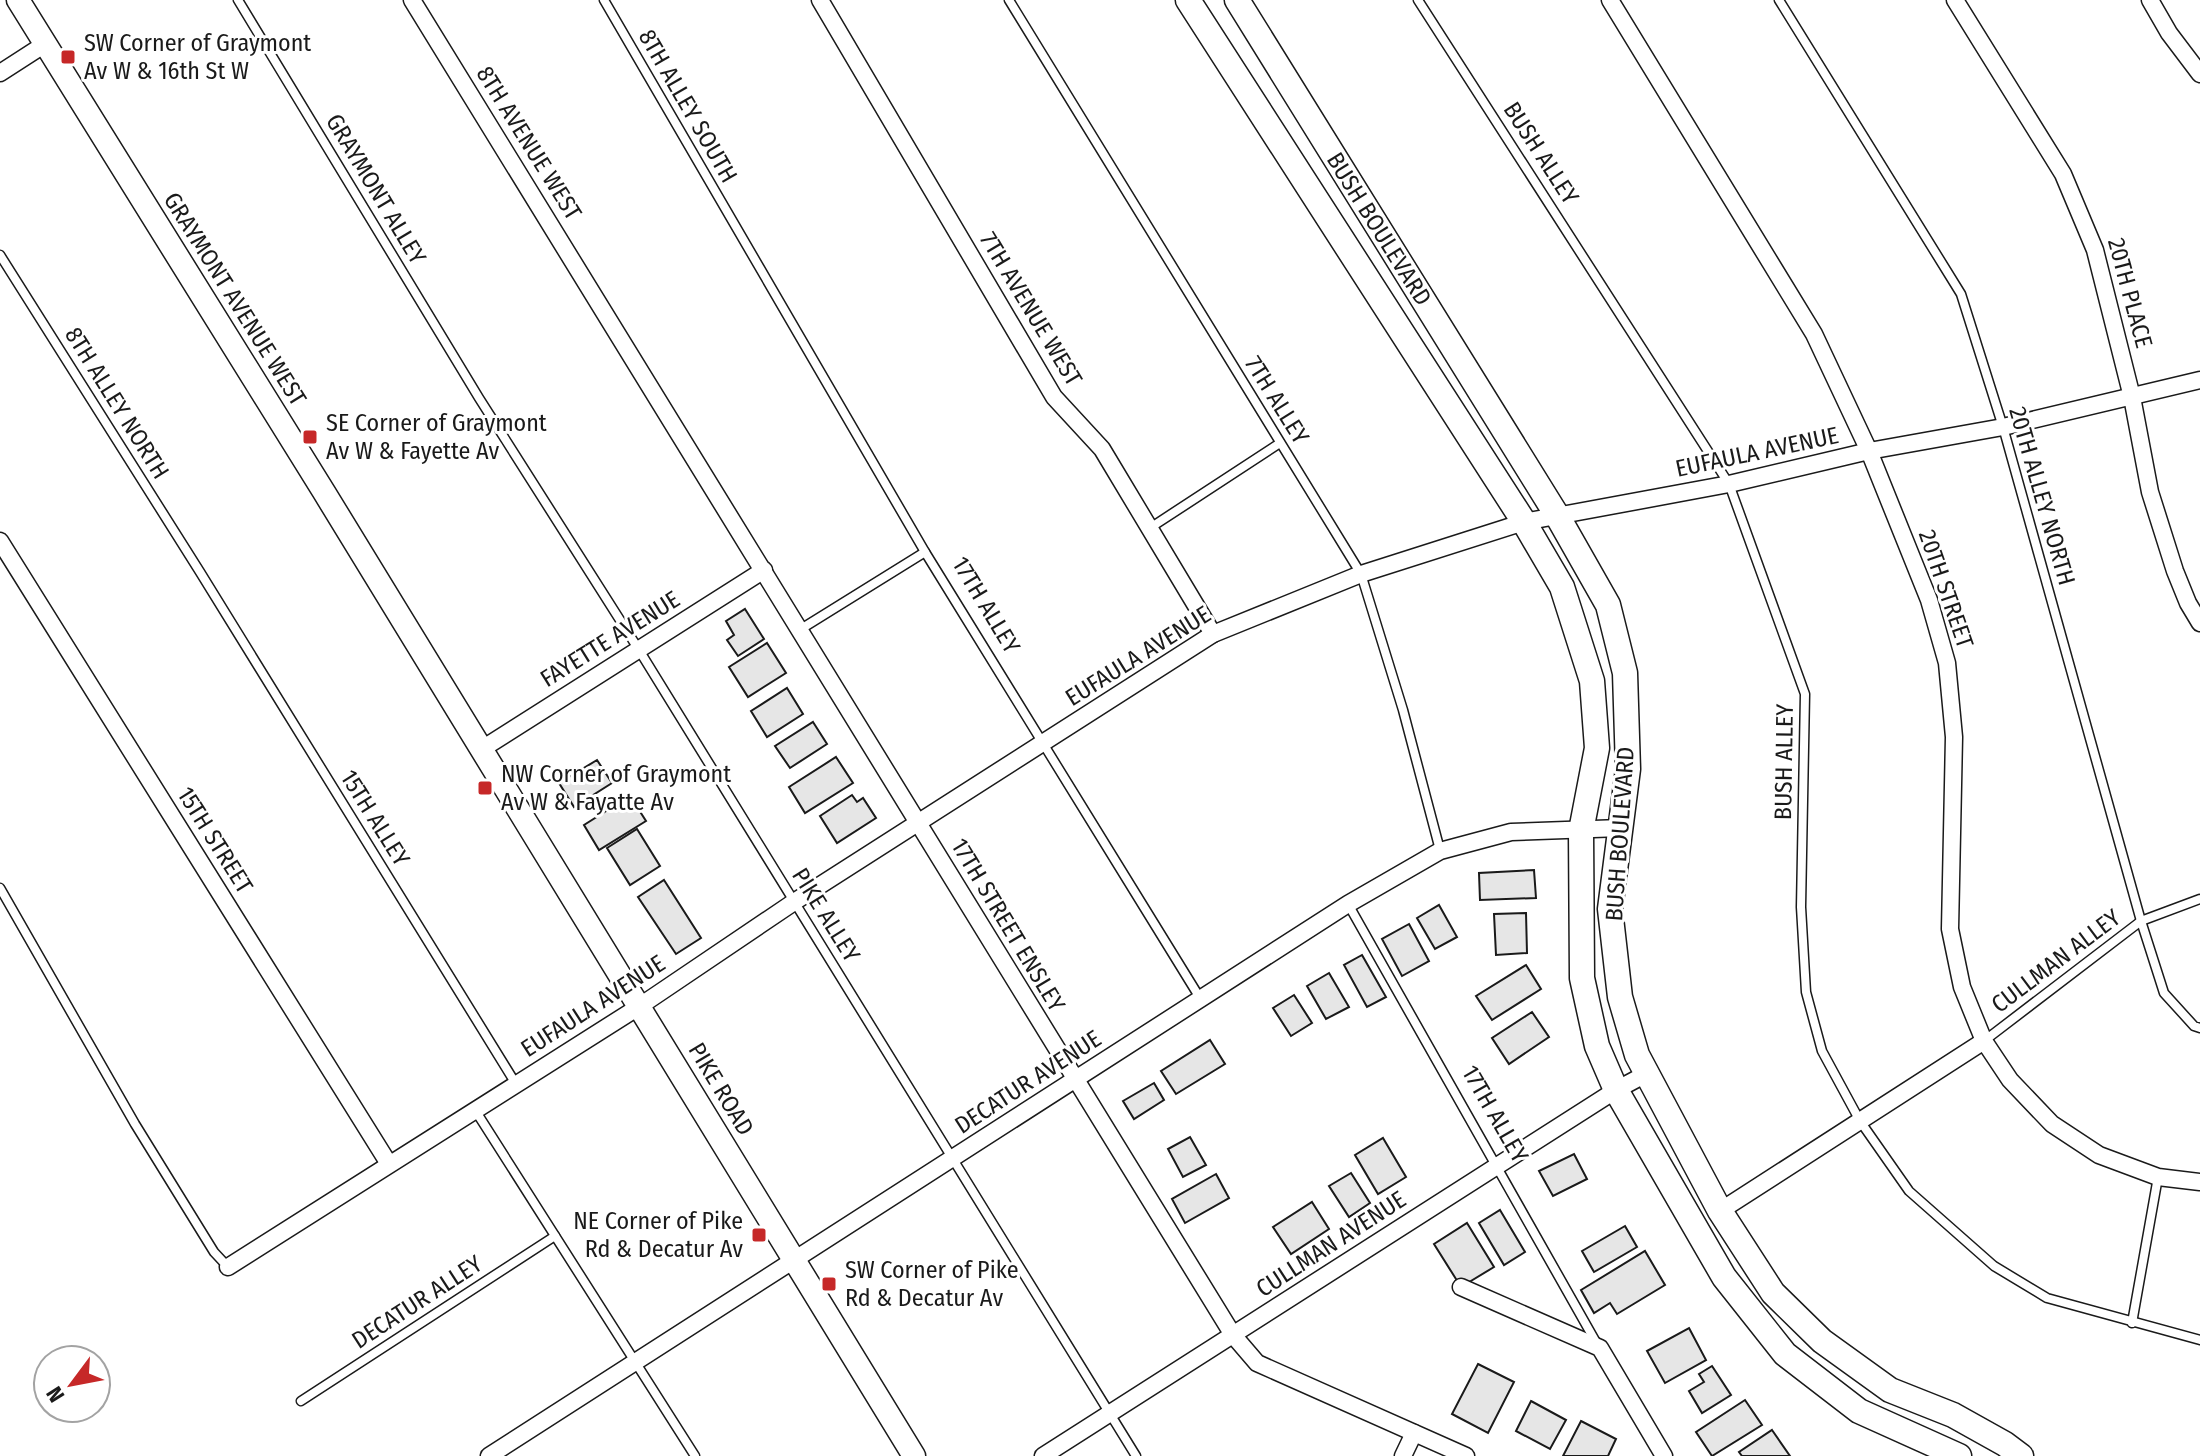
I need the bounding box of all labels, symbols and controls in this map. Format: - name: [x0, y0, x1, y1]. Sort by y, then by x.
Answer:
- street label: 8TH ALLEY SOUTH: [633, 24, 743, 188]
- place label: SW Corner of Graymont Av W & 16th St W: [84, 29, 311, 85]
- marker: SW Corner of Graymont Av W & 16th St W: [59, 48, 77, 66]
- street label: 8TH AVENUE WEST: [471, 61, 587, 225]
- street label: BUSH ALLEY: [1498, 97, 1584, 209]
- street label: GRAYMONT ALLEY: [320, 109, 432, 269]
- street label: BUSH BOULEVARD: [1321, 147, 1437, 311]
- street label: GRAYMONT AVENUE WEST: [158, 187, 312, 411]
- street label: 7TH AVENUE WEST: [974, 227, 1088, 391]
- street label: 20TH PLACE: [2102, 235, 2158, 351]
- street label: 8TH ALLEY NORTH: [59, 322, 175, 484]
- street label: 7TH ALLEY: [1239, 351, 1315, 449]
- street label: 20TH ALLEY NORTH: [2003, 404, 2081, 588]
- place label: SE Corner of Graymont Av W & Fayette Av: [326, 409, 547, 465]
- street label: EUFAULA AVENUE: [1673, 421, 1841, 483]
- marker: SE Corner of Graymont Av W & Fayette Av: [301, 428, 319, 446]
- street label: 20TH STREET: [1913, 526, 1979, 652]
- street label: 17TH ALLEY: [946, 552, 1026, 658]
- street label: FAYETTE AVENUE: [535, 585, 685, 693]
- street label: EUFAULA AVENUE: [1060, 600, 1216, 712]
- street label: BUSH ALLEY: [1769, 704, 1799, 820]
- street label: BUSH BOULEVARD: [1600, 746, 1640, 922]
- place label: NW Corner of Graymont Av W & Fayatte Av: [501, 760, 731, 816]
- street label: 15TH ALLEY: [335, 765, 415, 871]
- marker: NW Corner of Graymont Av W & Fayatte Av: [476, 779, 494, 797]
- street label: 15TH STREET: [171, 782, 259, 898]
- street label: 17TH STREET ENSLEY: [945, 834, 1071, 1017]
- street label: PIKE ALLEY: [786, 863, 866, 967]
- street label: CULLMAN ALLEY: [1986, 903, 2126, 1019]
- street label: EUFAULA AVENUE: [516, 949, 670, 1063]
- street label: DECATUR AVENUE: [950, 1024, 1106, 1140]
- street label: PIKE ROAD: [683, 1038, 759, 1140]
- street label: 17TH ALLEY: [1456, 1061, 1534, 1168]
- street label: CULLMAN AVENUE: [1251, 1185, 1411, 1303]
- place label: NE Corner of Pike Rd & Decatur Av: [573, 1207, 743, 1263]
- marker: NE Corner of Pike Rd & Decatur Av: [750, 1226, 768, 1244]
- street label: DECATUR ALLEY: [347, 1250, 487, 1354]
- place label: SW Corner of Pike Rd & Decatur Av: [845, 1256, 1019, 1312]
- marker: SW Corner of Pike Rd & Decatur Av: [820, 1275, 838, 1293]
- north arrow: [32, 1344, 112, 1424]
- text: N: [41, 1382, 70, 1407]

